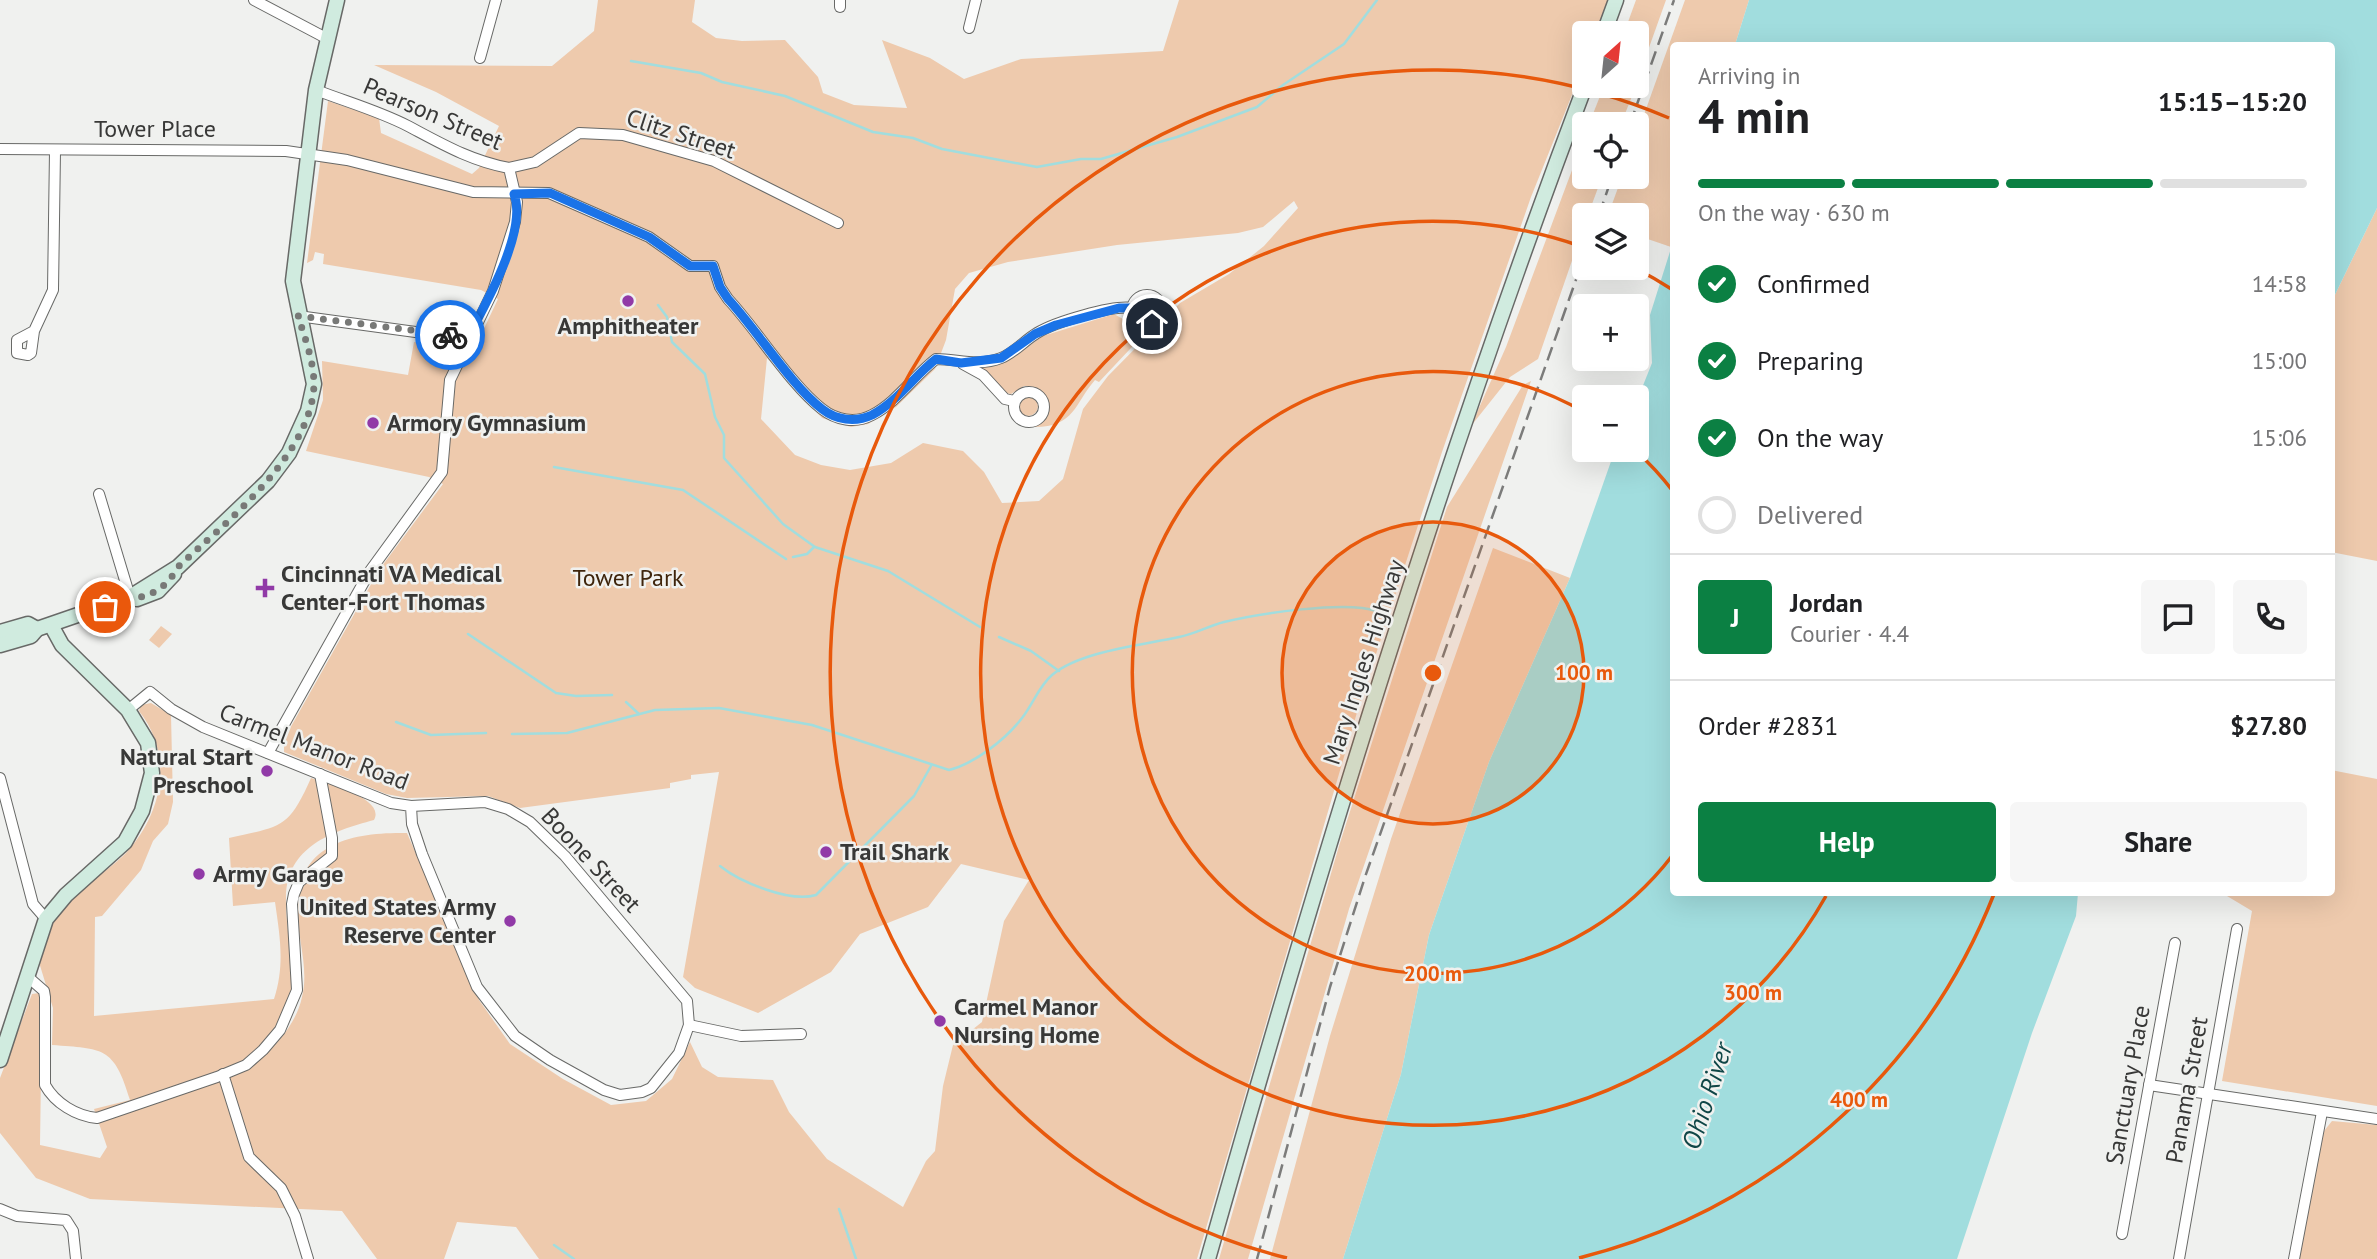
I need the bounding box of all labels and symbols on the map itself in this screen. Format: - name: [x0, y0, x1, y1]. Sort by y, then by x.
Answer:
- north arrow: [1572, 21, 1648, 98]
- street label: Pearson Street: [359, 70, 508, 157]
- street label: Clitz Street: [623, 101, 740, 166]
- street label: Tower Place: [94, 113, 216, 144]
- marker: Amphitheater: [620, 293, 636, 309]
- pin: [1122, 294, 1182, 354]
- courier: [415, 300, 485, 370]
- place label: Amphitheater: [558, 310, 699, 341]
- place label: Armory Gymnasium: [387, 407, 586, 438]
- marker: Armory Gymnasium: [365, 415, 381, 431]
- street label: Mary Ingles Highway: [1316, 555, 1411, 768]
- place label: Cincinnati VA Medical Center-Fort Thomas: [281, 558, 502, 617]
- park label: Tower Park: [572, 562, 684, 593]
- pin: [75, 577, 135, 637]
- marker: Cincinnati VA Medical Center-Fort Thomas: [255, 578, 275, 598]
- text: 100 m: [1555, 659, 1613, 686]
- centre of rings: [1421, 661, 1445, 685]
- street label: Carmel Manor Road: [215, 696, 413, 797]
- place label: Natural Start Preschool: [120, 741, 254, 800]
- marker: Natural Start Preschool: [259, 763, 275, 779]
- street label: Boone Street: [535, 801, 648, 919]
- place label: Trail Shark: [840, 836, 949, 867]
- marker: Trail Shark: [818, 844, 834, 860]
- place label: Army Garage: [213, 858, 344, 889]
- marker: Army Garage: [191, 866, 207, 882]
- place label: United States Army Reserve Center: [300, 891, 497, 950]
- marker: United States Army Reserve Center: [502, 913, 518, 929]
- text: 200 m: [1404, 960, 1462, 987]
- text: 300 m: [1724, 979, 1782, 1006]
- place label: Carmel Manor Nursing Home: [954, 991, 1100, 1050]
- street label: Sanctuary Place: [2098, 1003, 2157, 1167]
- marker: Carmel Manor Nursing Home: [932, 1013, 948, 1029]
- street label: Panama Street: [2158, 1014, 2215, 1166]
- water label: Ohio River: [1674, 1037, 1740, 1153]
- text: 400 m: [1830, 1086, 1888, 1113]

